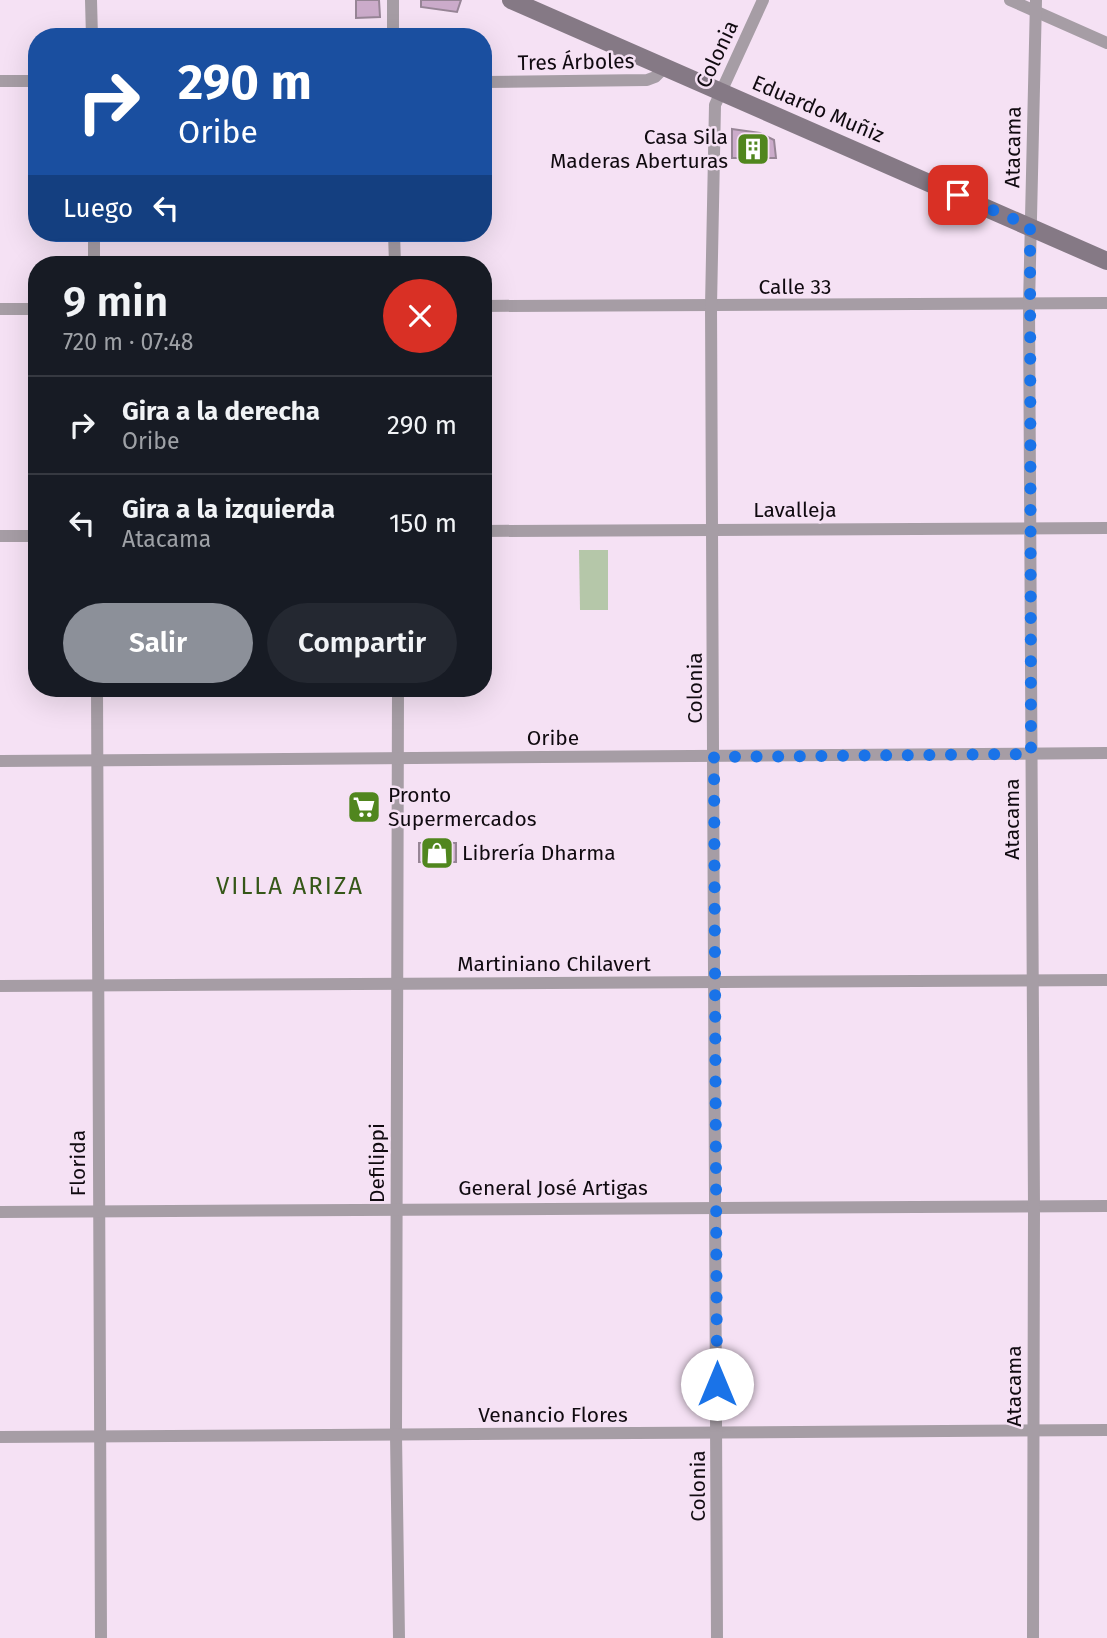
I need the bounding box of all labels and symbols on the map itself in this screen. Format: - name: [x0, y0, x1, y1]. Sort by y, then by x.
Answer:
- street label: Colonia: [690, 16, 744, 92]
- street label: Tres Árboles: [517, 48, 635, 76]
- street label: Eduardo Muñiz: [748, 70, 888, 148]
- street label: Atacama: [999, 106, 1027, 188]
- place label: Casa Sila Maderas Aberturas: [550, 124, 728, 174]
- building icon: Casa Sila Maderas Aberturas: [734, 130, 772, 168]
- pin: [928, 165, 988, 225]
- street label: Calle 33: [759, 274, 831, 300]
- street label: Lavalleja: [753, 497, 837, 523]
- street label: Colonia: [682, 652, 708, 724]
- street label: Oribe: [527, 725, 579, 751]
- street label: Atacama: [999, 778, 1025, 860]
- place label: Pronto Supermercados: [388, 782, 537, 832]
- supermarket icon: Pronto Supermercados: [345, 788, 383, 826]
- shop icon: Librería Dharma: [418, 834, 456, 872]
- place label: Librería Dharma: [462, 840, 616, 866]
- district label: VILLA ARIZA: [216, 872, 364, 900]
- street label: Martiniano Chilavert: [457, 951, 651, 977]
- street label: Defilippi: [364, 1123, 390, 1203]
- street label: Florida: [65, 1130, 91, 1196]
- street label: General José Artigas: [458, 1175, 648, 1201]
- street label: Atacama: [1001, 1345, 1027, 1427]
- position arrow: [680, 1347, 754, 1421]
- street label: Venancio Flores: [478, 1402, 628, 1428]
- street label: Colonia: [685, 1450, 711, 1522]

